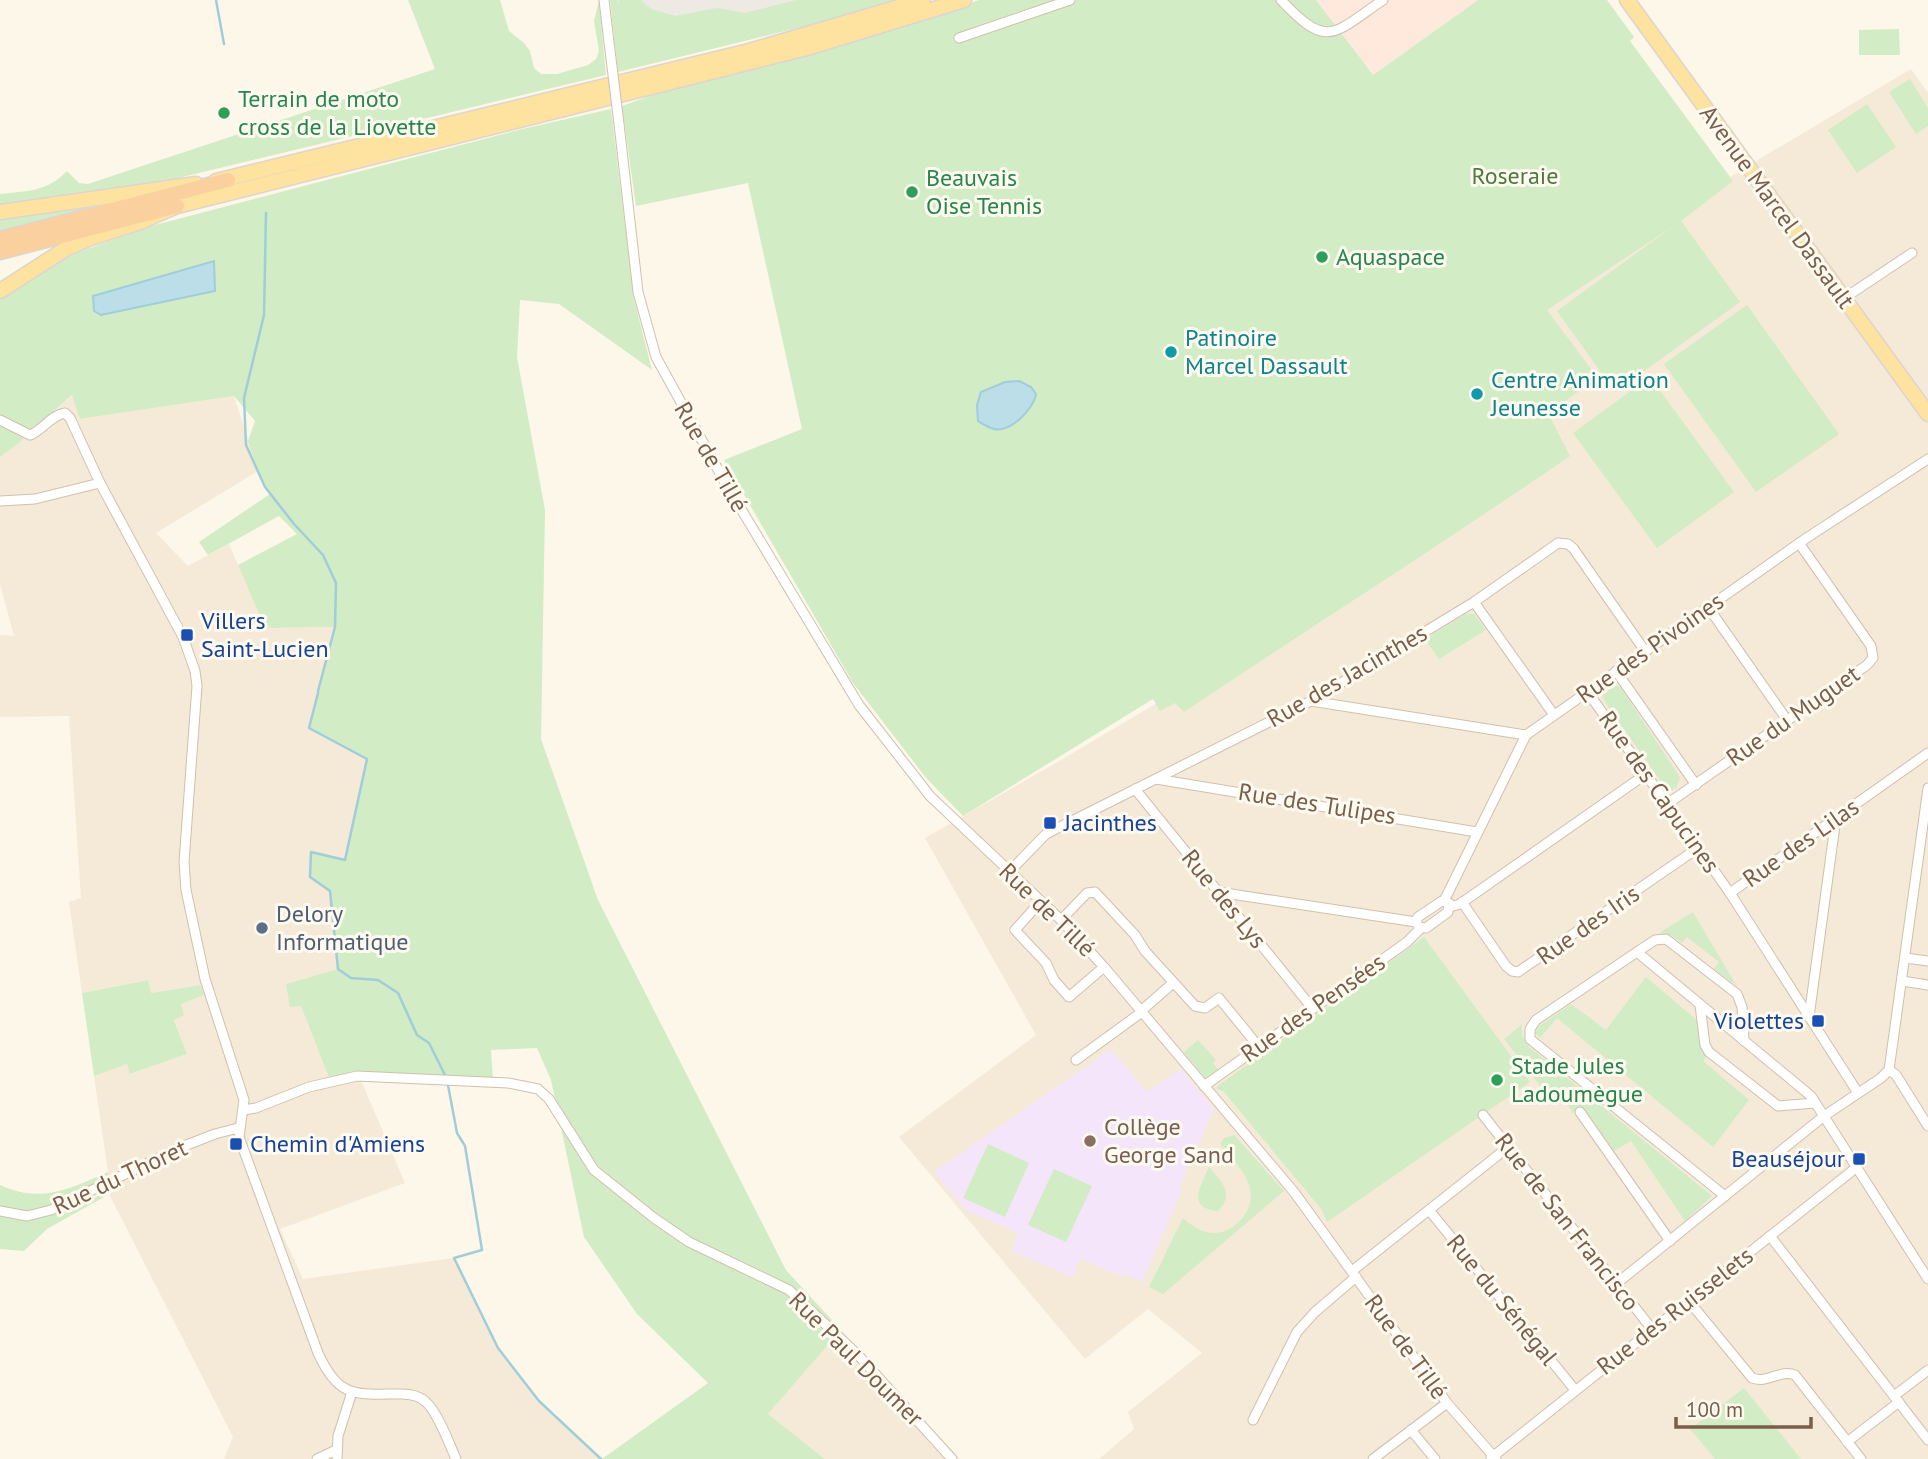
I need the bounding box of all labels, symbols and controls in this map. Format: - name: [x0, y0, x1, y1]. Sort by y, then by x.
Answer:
- place label: Terrain de moto cross de la Liovette: [238, 83, 436, 142]
- street label: Avenue Marcel Dassault: [1693, 99, 1862, 315]
- marker: Terrain de moto cross de la Liovette: [216, 105, 232, 121]
- park label: Roseraie: [1472, 160, 1558, 191]
- place label: Beauvais Oise Tennis: [926, 162, 1042, 221]
- marker: Beauvais Oise Tennis: [904, 184, 920, 200]
- place label: Aquaspace: [1336, 241, 1445, 272]
- marker: Aquaspace: [1314, 249, 1330, 265]
- place label: Patinoire Marcel Dassault: [1185, 322, 1348, 381]
- marker: Patinoire Marcel Dassault: [1163, 344, 1179, 360]
- place label: Centre Animation Jeunesse: [1490, 364, 1669, 423]
- marker: Centre Animation Jeunesse: [1469, 386, 1485, 402]
- street label: Rue de Tillé: [667, 396, 755, 517]
- street label: Rue des Pivoines: [1570, 585, 1729, 710]
- place label: Villers Saint-Lucien: [200, 605, 329, 664]
- street label: Rue des Jacinthes: [1261, 617, 1432, 734]
- marker: Villers Saint-Lucien: [179, 627, 195, 643]
- street label: Rue du Muguet: [1720, 658, 1865, 773]
- street label: Rue des Capucines: [1592, 705, 1727, 879]
- street label: Rue des Tulipes: [1236, 776, 1398, 831]
- street label: Rue des Lilas: [1737, 791, 1865, 894]
- place label: Jacinthes: [1063, 807, 1157, 838]
- marker: Jacinthes: [1042, 815, 1058, 831]
- street label: Rue des Lys: [1175, 843, 1274, 955]
- street label: Rue de Tillé: [993, 856, 1102, 963]
- street label: Rue des Iris: [1530, 878, 1645, 971]
- place label: Delory Informatique: [276, 898, 409, 957]
- marker: Delory Informatique: [254, 920, 270, 936]
- street label: Rue des Pensées: [1234, 946, 1391, 1069]
- place label: Violettes: [1713, 1005, 1804, 1036]
- marker: Violettes: [1810, 1013, 1826, 1029]
- place label: Stade Jules Ladoumègue: [1511, 1050, 1643, 1109]
- marker: Stade Jules Ladoumègue: [1489, 1072, 1505, 1088]
- place label: Collège George Sand: [1104, 1111, 1234, 1170]
- street label: Rue de San Francisco: [1488, 1127, 1647, 1317]
- place label: Chemin d'Amiens: [250, 1128, 425, 1159]
- street label: Rue du Thoret: [48, 1132, 192, 1221]
- marker: Collège George Sand: [1082, 1133, 1098, 1149]
- marker: Chemin d'Amiens: [228, 1136, 244, 1152]
- place label: Beauséjour: [1731, 1143, 1845, 1174]
- marker: Beauséjour: [1851, 1151, 1867, 1167]
- street label: Rue du Sénégal: [1440, 1228, 1565, 1371]
- street label: Rue des Ruisselets: [1590, 1240, 1759, 1381]
- street label: Rue Paul Doumer: [783, 1285, 930, 1432]
- street label: Rue de Tillé: [1358, 1288, 1455, 1405]
- scale bar: [1676, 1386, 1811, 1430]
- text: 100 m: [1686, 1396, 1743, 1423]

